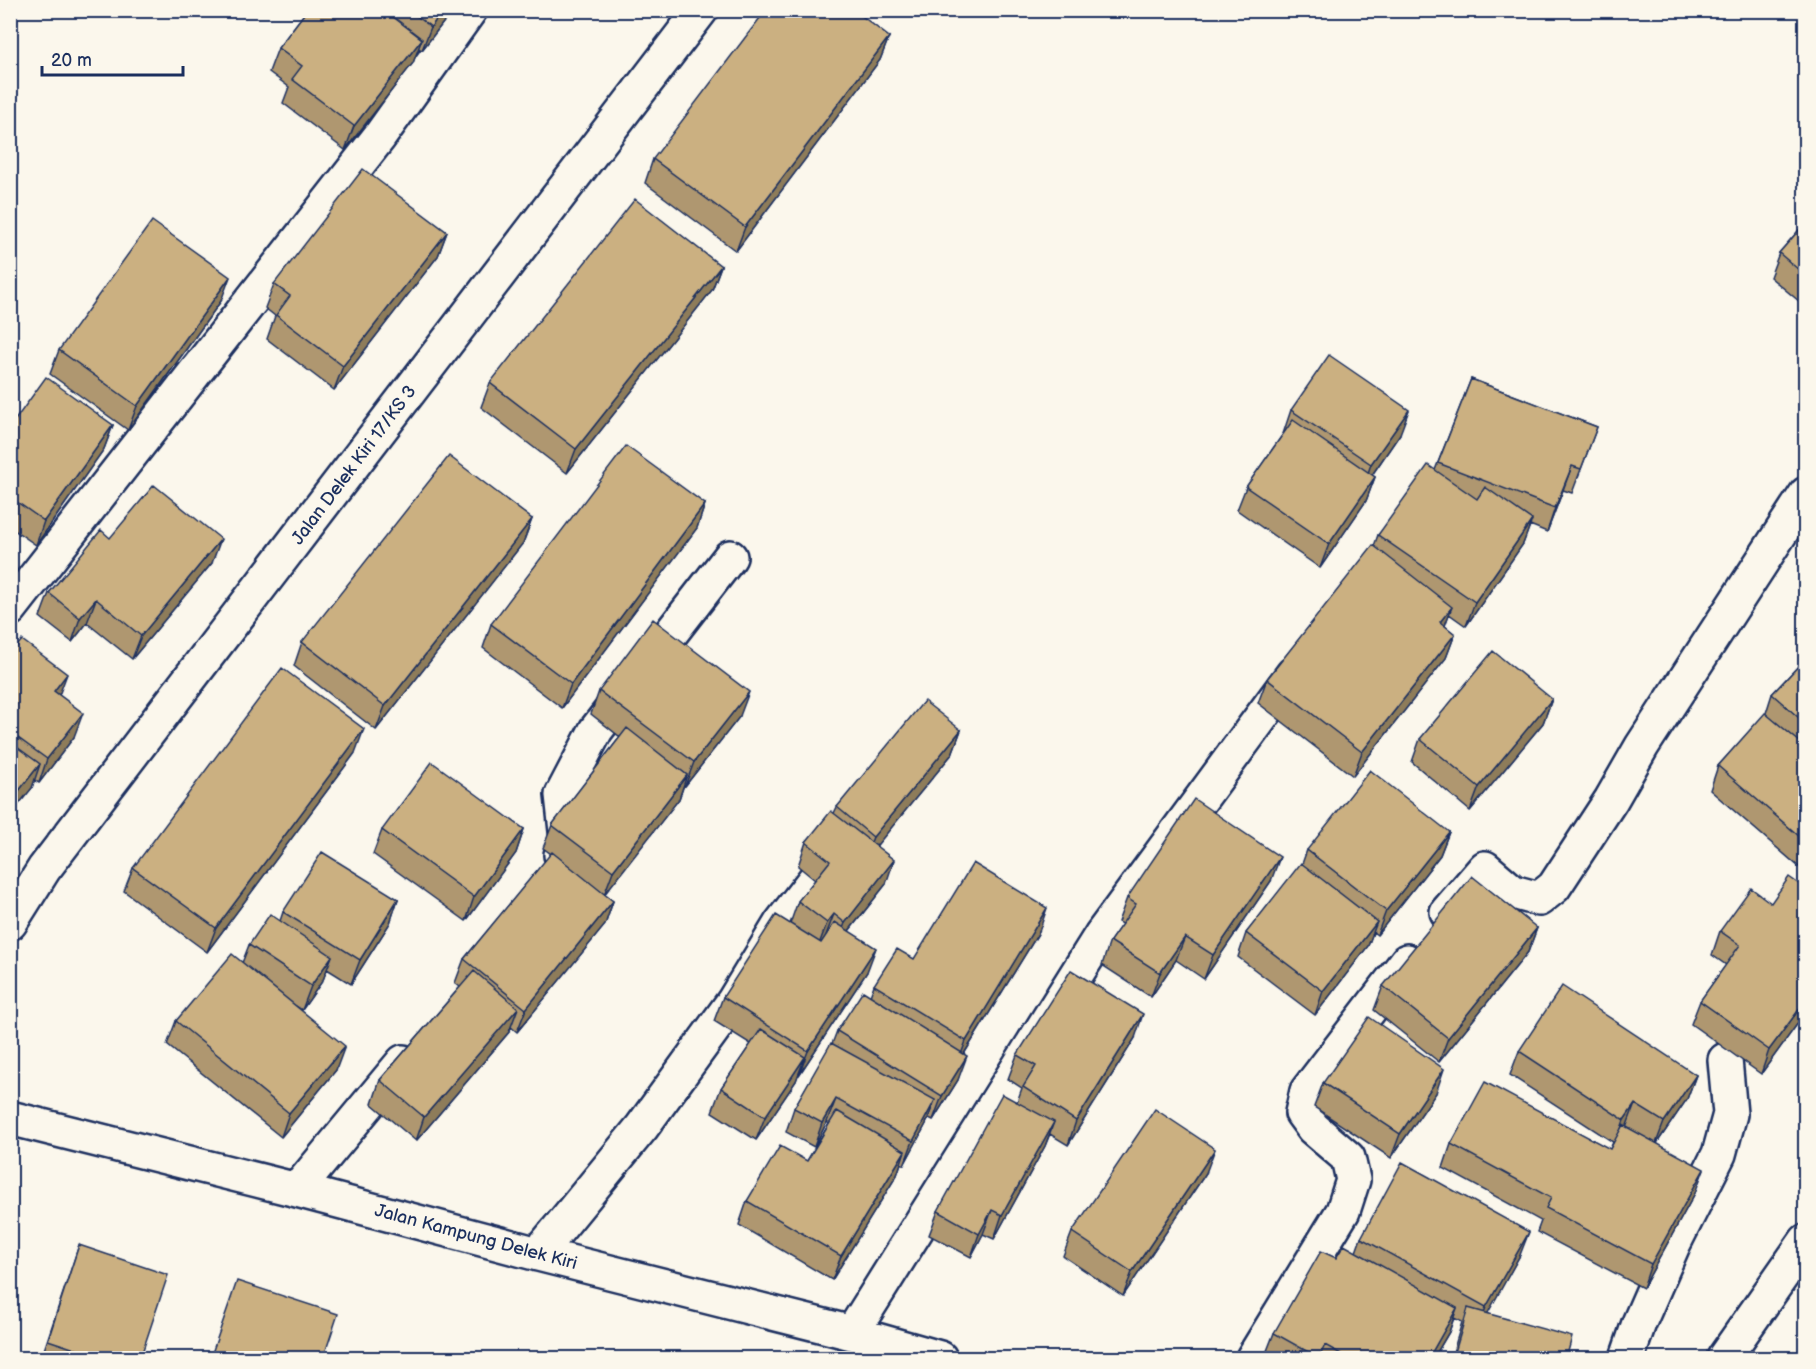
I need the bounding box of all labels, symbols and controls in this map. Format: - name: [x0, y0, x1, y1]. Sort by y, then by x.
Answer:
- scale bar: [42, 39, 183, 77]
- text: 20 m: [51, 50, 92, 71]
- street label: Jalan Delek Kiri 17/KS 3: [287, 381, 421, 549]
- street label: Jalan Kampung Delek Kiri: [372, 1200, 580, 1274]

